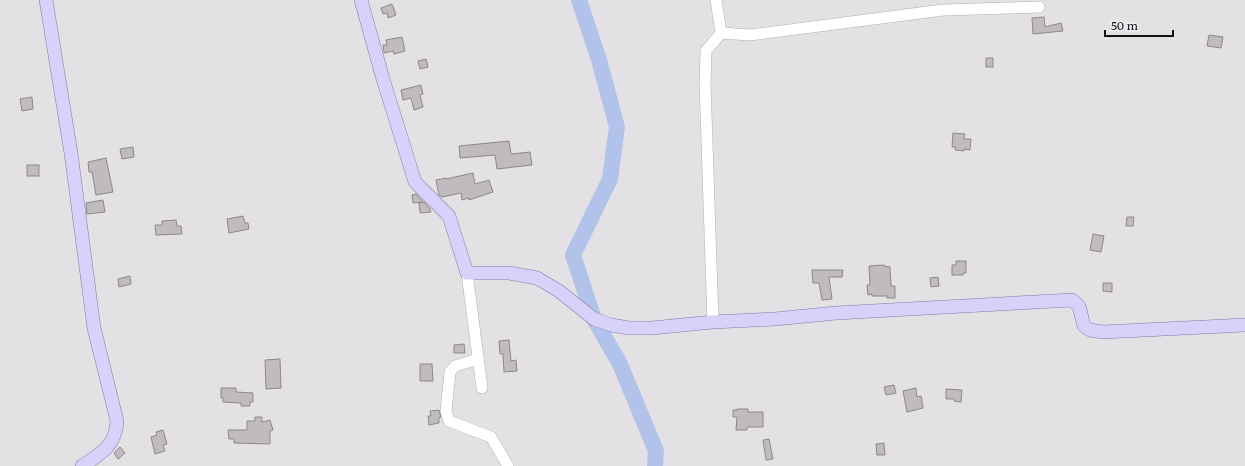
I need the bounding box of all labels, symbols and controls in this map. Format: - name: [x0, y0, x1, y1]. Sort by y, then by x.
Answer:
- scale bar: [1105, 12, 1173, 38]
- text: 50 m: [1111, 16, 1138, 34]

